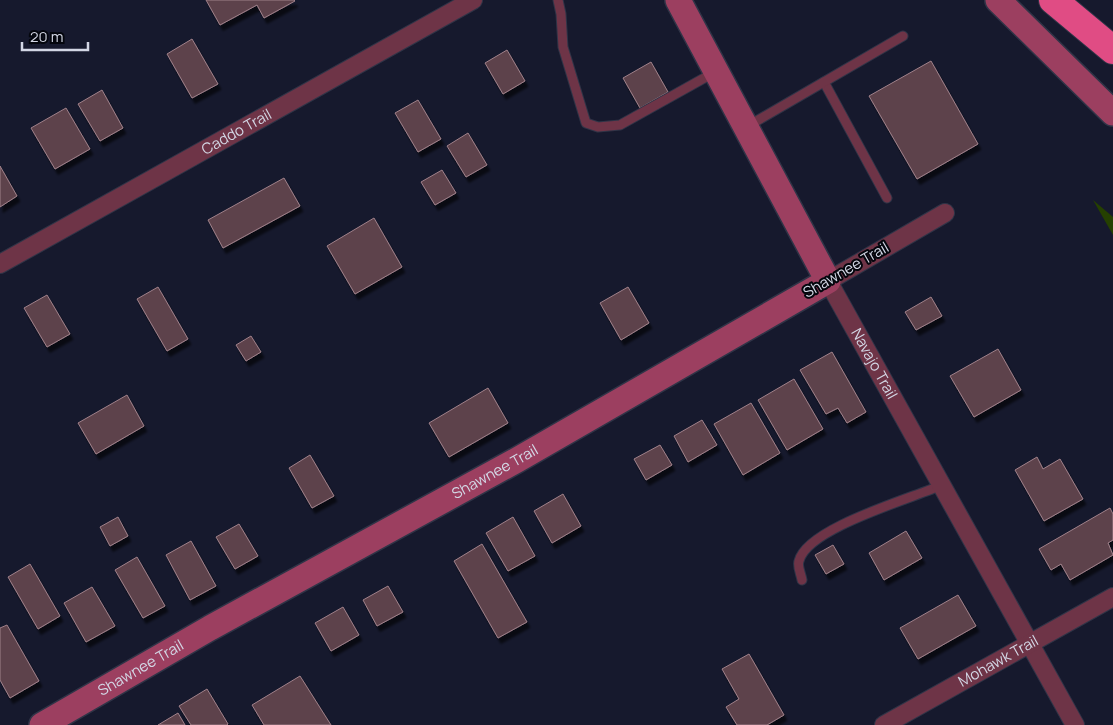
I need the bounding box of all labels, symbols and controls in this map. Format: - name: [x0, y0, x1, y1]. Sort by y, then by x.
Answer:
- scale bar: [22, 20, 89, 52]
- text: 20 m: [30, 26, 63, 47]
- street label: Caddo Trail: [197, 103, 275, 160]
- street label: Shawnee Trail: [799, 237, 892, 303]
- street label: Navajo Trail: [846, 324, 903, 403]
- street label: Shawnee Trail: [448, 439, 542, 504]
- street label: Mohawk Trail: [954, 630, 1042, 692]
- street label: Shawnee Trail: [94, 635, 187, 701]

